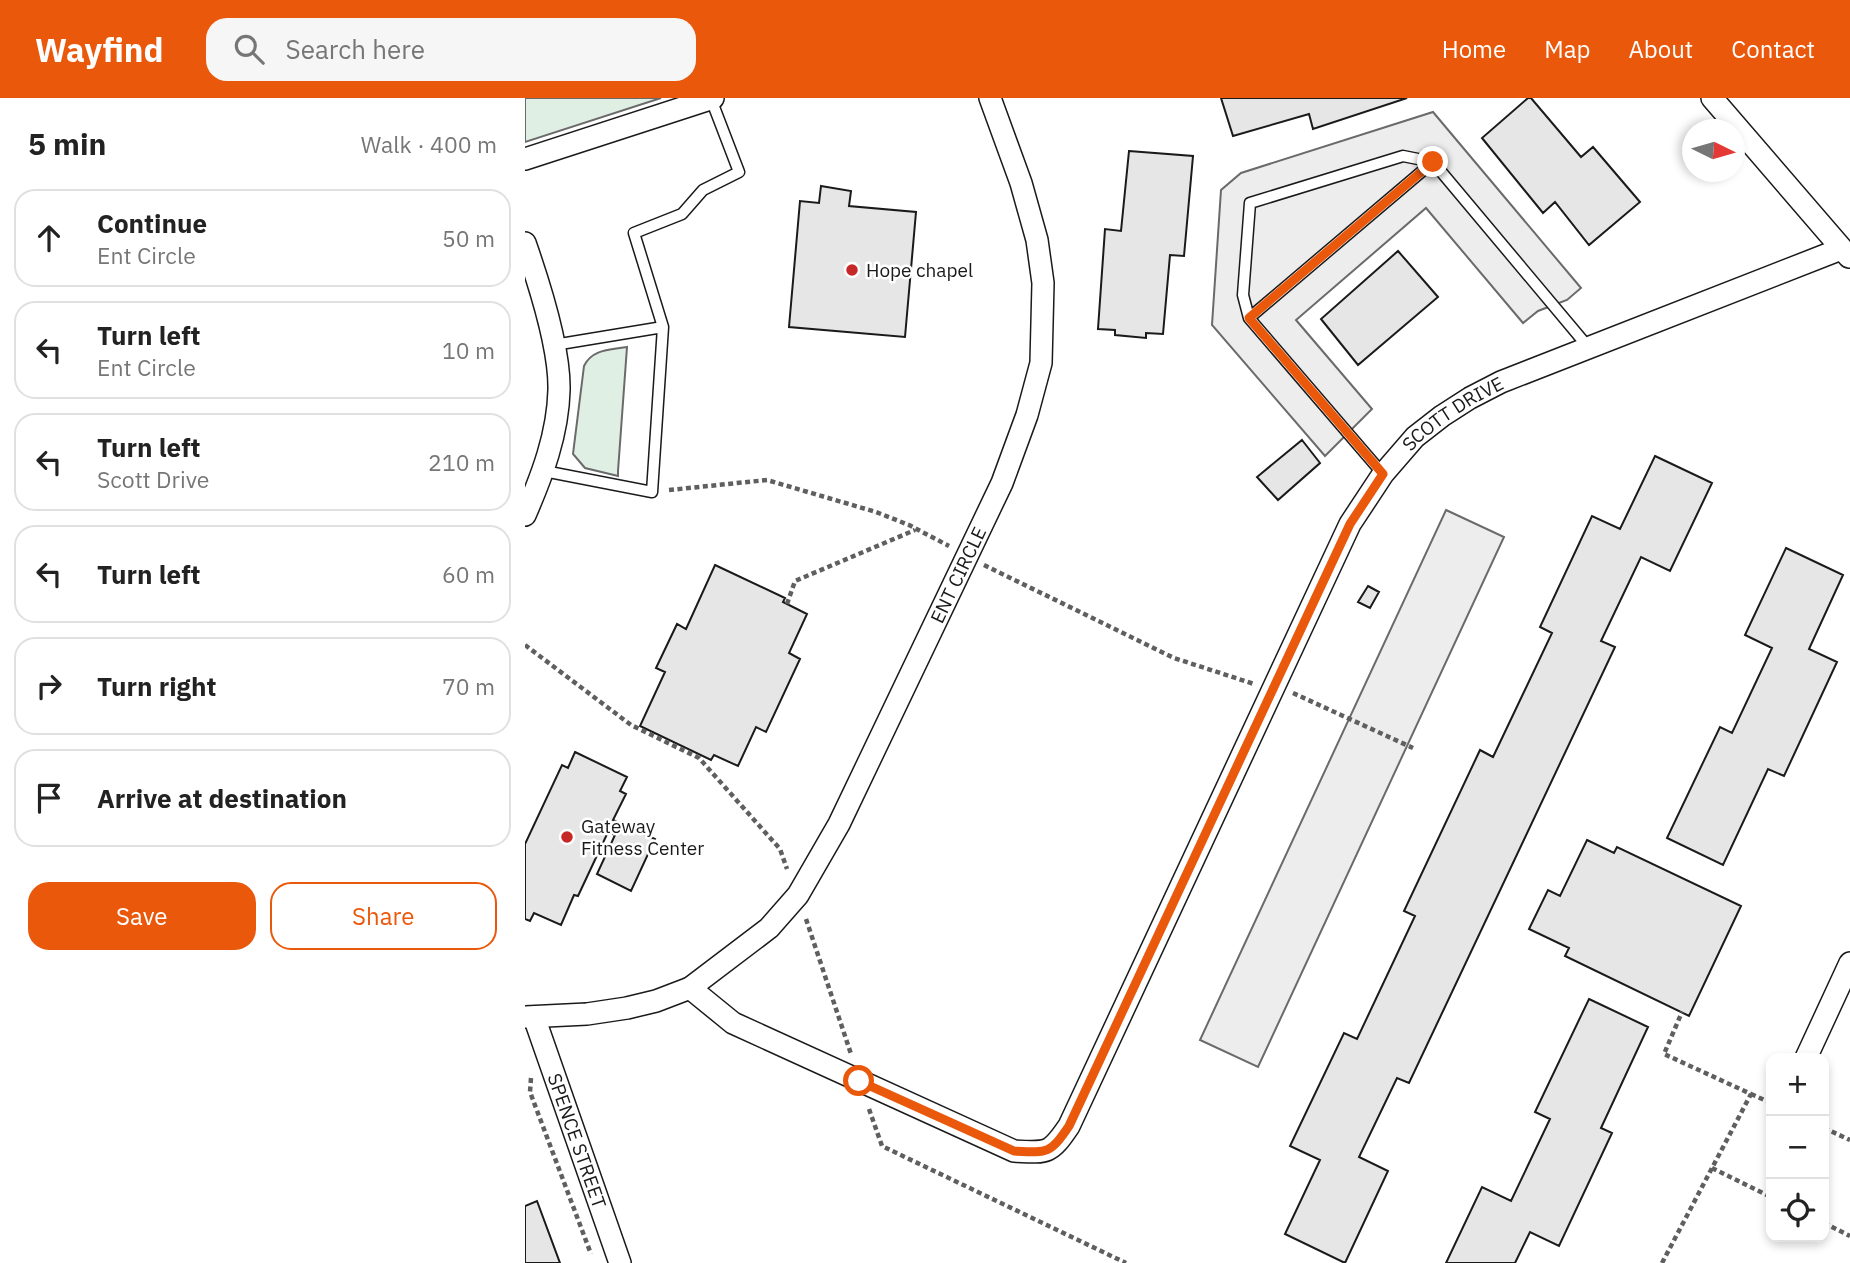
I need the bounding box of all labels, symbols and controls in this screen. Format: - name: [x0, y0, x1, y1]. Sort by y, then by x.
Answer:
- search box: [206, 18, 696, 81]
- text: Wayfind: [35, 28, 164, 71]
- icon: search: [230, 30, 268, 68]
- text: Search here: [286, 32, 425, 66]
- text: Home: [1442, 33, 1506, 65]
- text: Map: [1544, 33, 1590, 65]
- text: About: [1628, 33, 1693, 65]
- text: Contact: [1731, 33, 1815, 65]
- north arrow: [1682, 119, 1745, 182]
- text: 5 min: [28, 124, 106, 163]
- text: Walk · 400 m: [361, 129, 497, 159]
- route end: [1417, 146, 1448, 177]
- text: Continue: [97, 206, 207, 240]
- icon: ahead: [30, 219, 68, 257]
- text: 50 m: [442, 223, 495, 253]
- text: Ent Circle: [97, 240, 196, 270]
- place label: Hope chapel: [866, 258, 973, 282]
- marker: Hope chapel: [844, 262, 860, 278]
- text: Turn left: [97, 318, 200, 352]
- icon: left: [30, 331, 68, 369]
- text: 10 m: [442, 335, 495, 365]
- text: Ent Circle: [97, 352, 196, 382]
- street label: SCOTT DRIVE: [1397, 371, 1507, 456]
- text: Turn left: [97, 430, 200, 464]
- icon: left: [30, 443, 68, 481]
- text: 210 m: [428, 447, 495, 477]
- text: Scott Drive: [97, 464, 209, 494]
- street label: ENT CIRCLE: [925, 523, 991, 627]
- icon: left: [30, 555, 68, 593]
- text: Turn left: [97, 557, 200, 591]
- text: 60 m: [442, 559, 495, 589]
- icon: right: [30, 667, 68, 705]
- text: Turn right: [97, 669, 216, 703]
- text: 70 m: [442, 671, 495, 701]
- icon: arrive: [30, 779, 68, 817]
- text: Arrive at destination: [97, 781, 347, 815]
- place label: Gateway Fitness Center: [581, 814, 704, 860]
- marker: Gateway Fitness Center: [559, 829, 575, 845]
- button: Save: [28, 882, 256, 950]
- button: Share: [270, 882, 497, 950]
- map controls: [1766, 1053, 1829, 1242]
- button: +: [1766, 1053, 1829, 1116]
- route start: [843, 1065, 874, 1096]
- street label: SPENCE STREET: [543, 1070, 612, 1211]
- button: −: [1766, 1116, 1829, 1179]
- button: locate: [1766, 1179, 1829, 1242]

